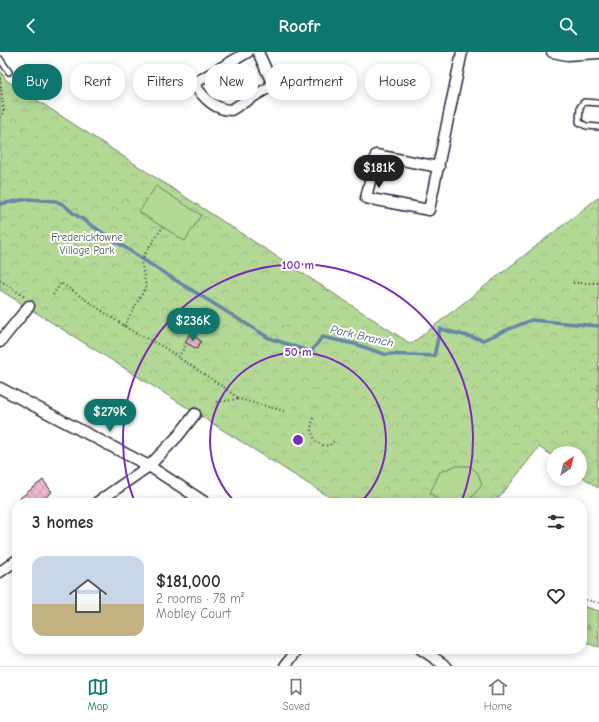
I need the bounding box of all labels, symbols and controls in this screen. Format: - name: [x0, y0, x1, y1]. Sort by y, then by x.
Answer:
- icon: back: [20, 15, 42, 37]
- icon: search: [557, 15, 579, 37]
- text: Roofr: [278, 16, 321, 37]
- chip: Buy: [12, 64, 62, 100]
- chip: Rent: [70, 64, 125, 100]
- chip: Filters: [133, 64, 197, 100]
- chip: New: [205, 64, 258, 100]
- chip: Apartment: [266, 64, 357, 100]
- chip: House: [365, 64, 430, 100]
- pin: $181K: [351, 155, 407, 189]
- text: $181K: [363, 160, 395, 175]
- park label: Fredericktowne Village Park: [51, 231, 123, 257]
- text: 100 m: [282, 258, 314, 272]
- pin: $236K: [165, 308, 221, 342]
- text: $236K: [176, 313, 210, 328]
- water label: Park Branch: [329, 322, 395, 350]
- text: 50 m: [284, 345, 312, 359]
- pin: $279K: [82, 399, 138, 433]
- text: $279K: [93, 404, 127, 419]
- centre of rings: [291, 433, 305, 447]
- north arrow: [547, 446, 587, 486]
- map controls: [547, 446, 587, 486]
- icon: filters: [545, 511, 567, 533]
- text: 3 homes: [32, 513, 93, 532]
- icon: home: [64, 572, 112, 620]
- text: $181,000: [156, 572, 221, 591]
- icon: heart: [545, 585, 567, 607]
- text: 2 rooms · 78 m²: [156, 591, 244, 606]
- text: Mobley Court: [156, 606, 231, 621]
- tab: Map: [87, 676, 109, 713]
- tab: Saved: [283, 676, 310, 713]
- tab: Home: [484, 676, 512, 713]

